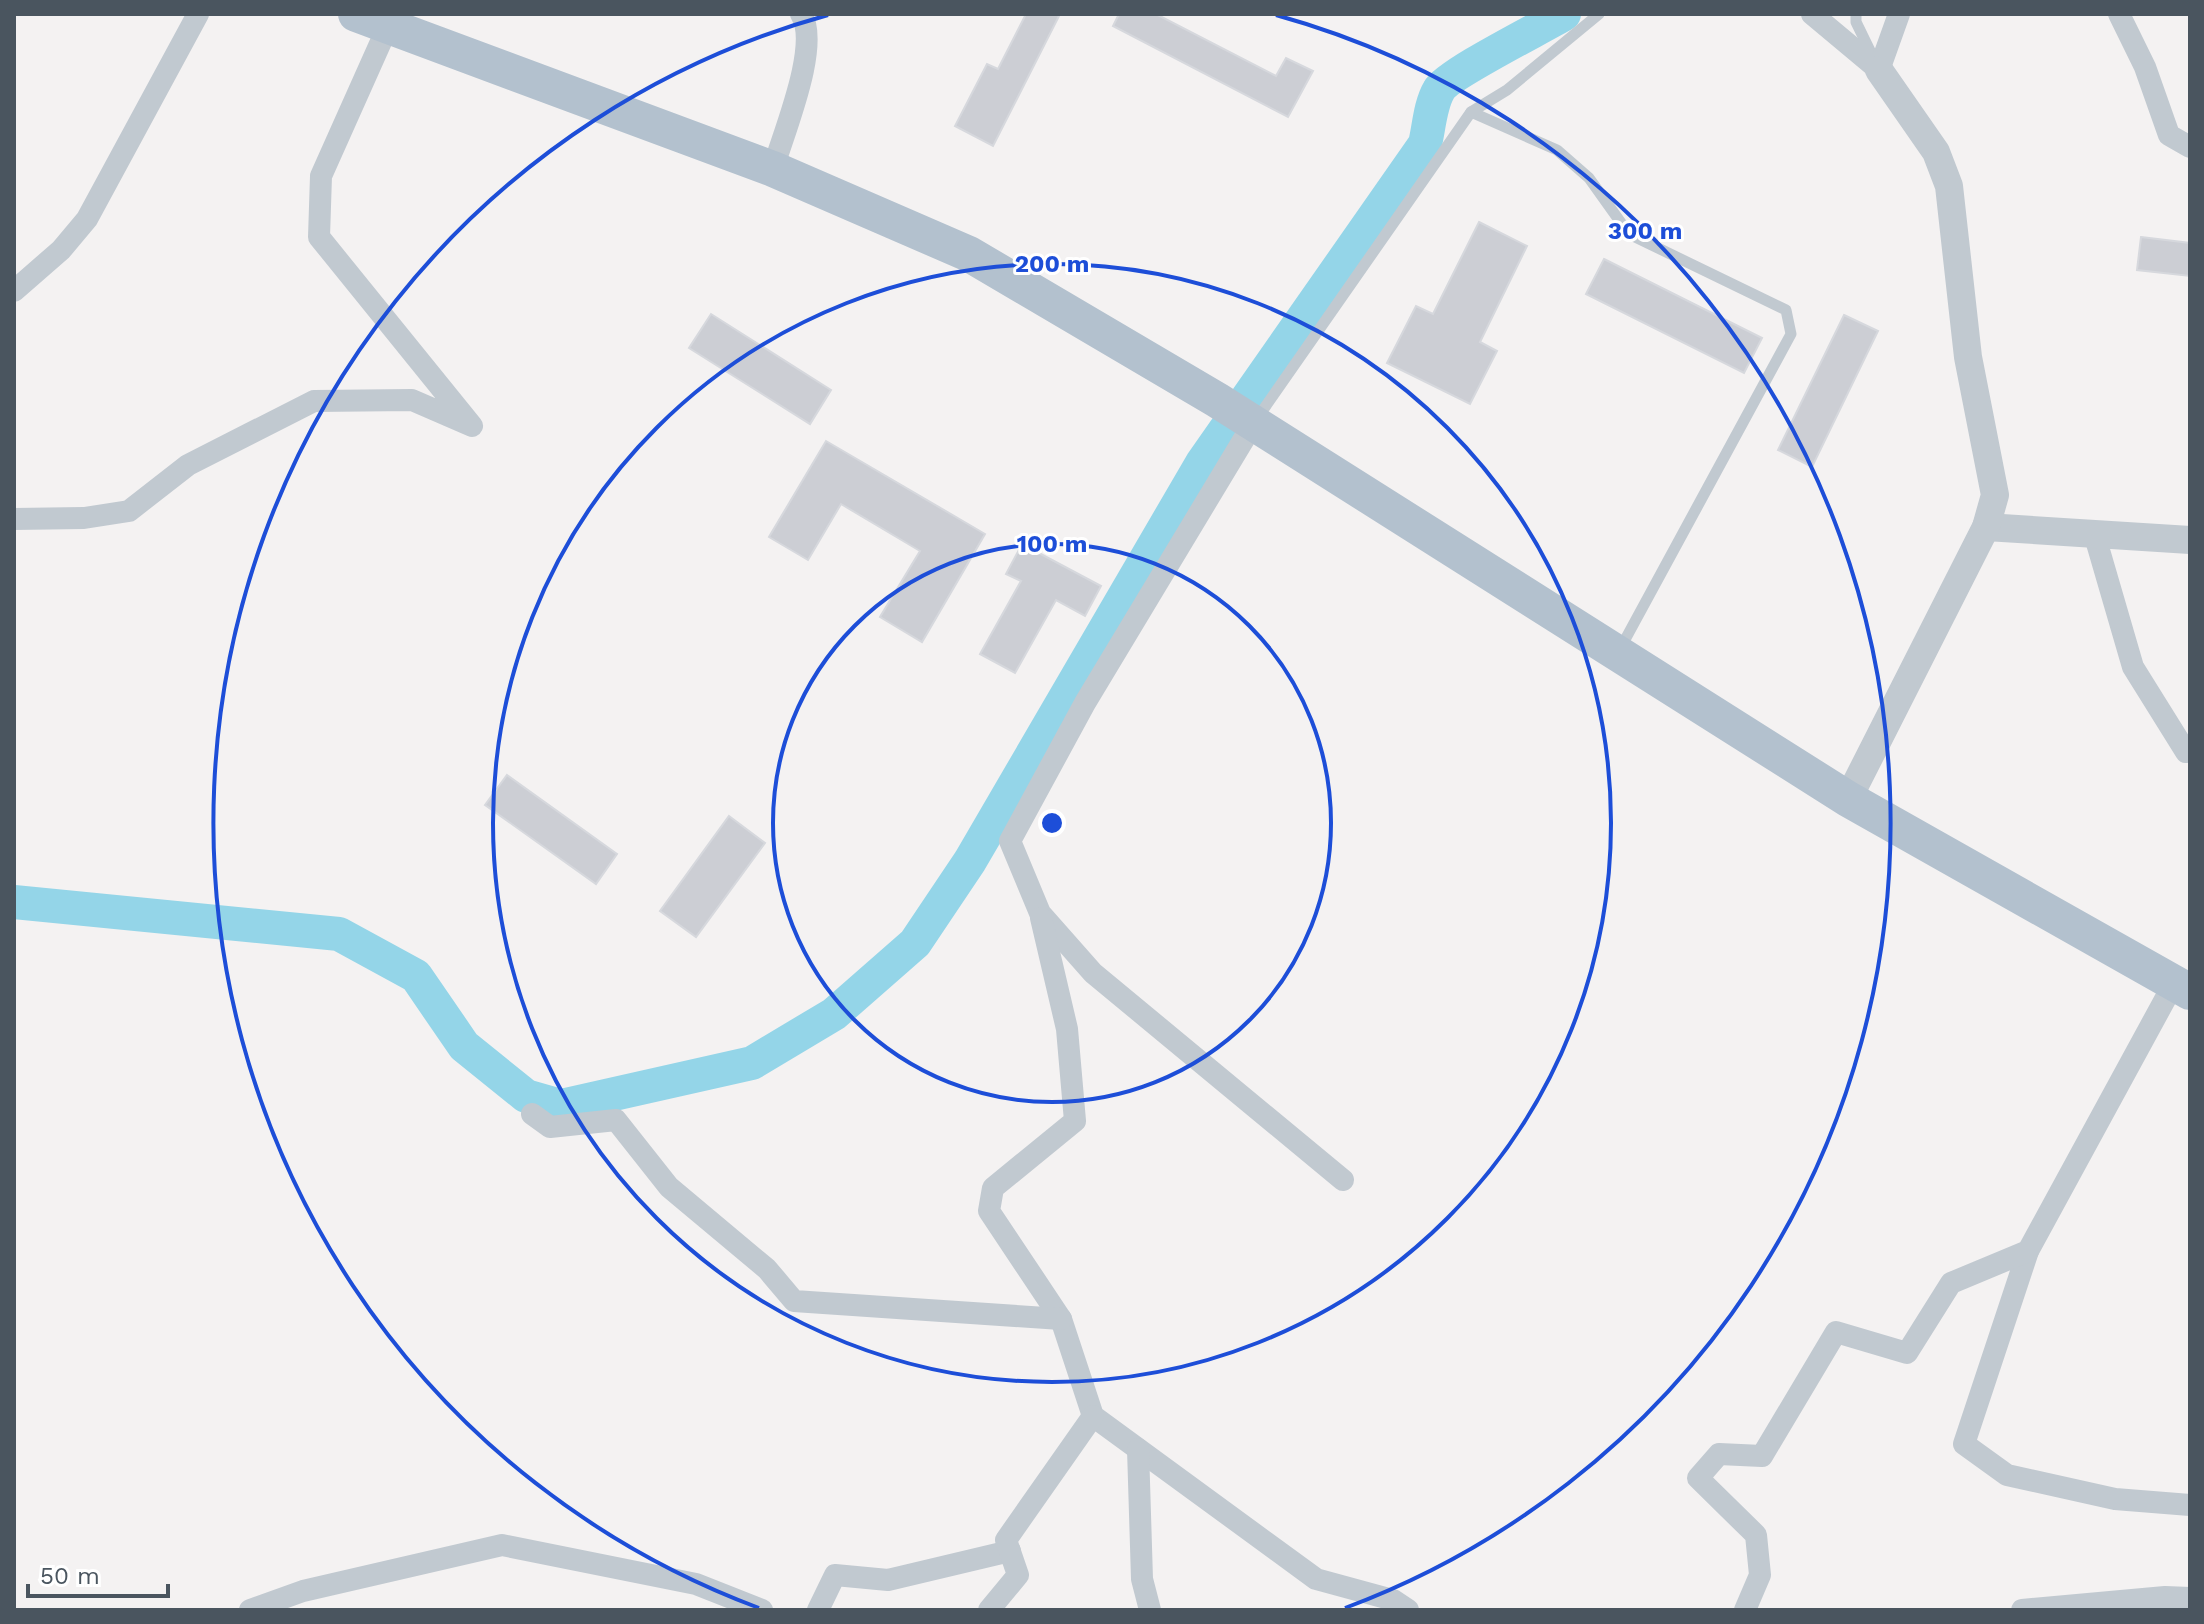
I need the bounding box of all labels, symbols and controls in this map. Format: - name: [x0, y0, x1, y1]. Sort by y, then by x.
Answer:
- text: 300 m: [1608, 217, 1682, 245]
- text: 200 m: [1015, 250, 1089, 278]
- text: 100 m: [1017, 530, 1087, 558]
- centre of rings: [1038, 809, 1066, 837]
- scale bar: [28, 1548, 168, 1598]
- text: 50 m: [40, 1562, 100, 1590]

